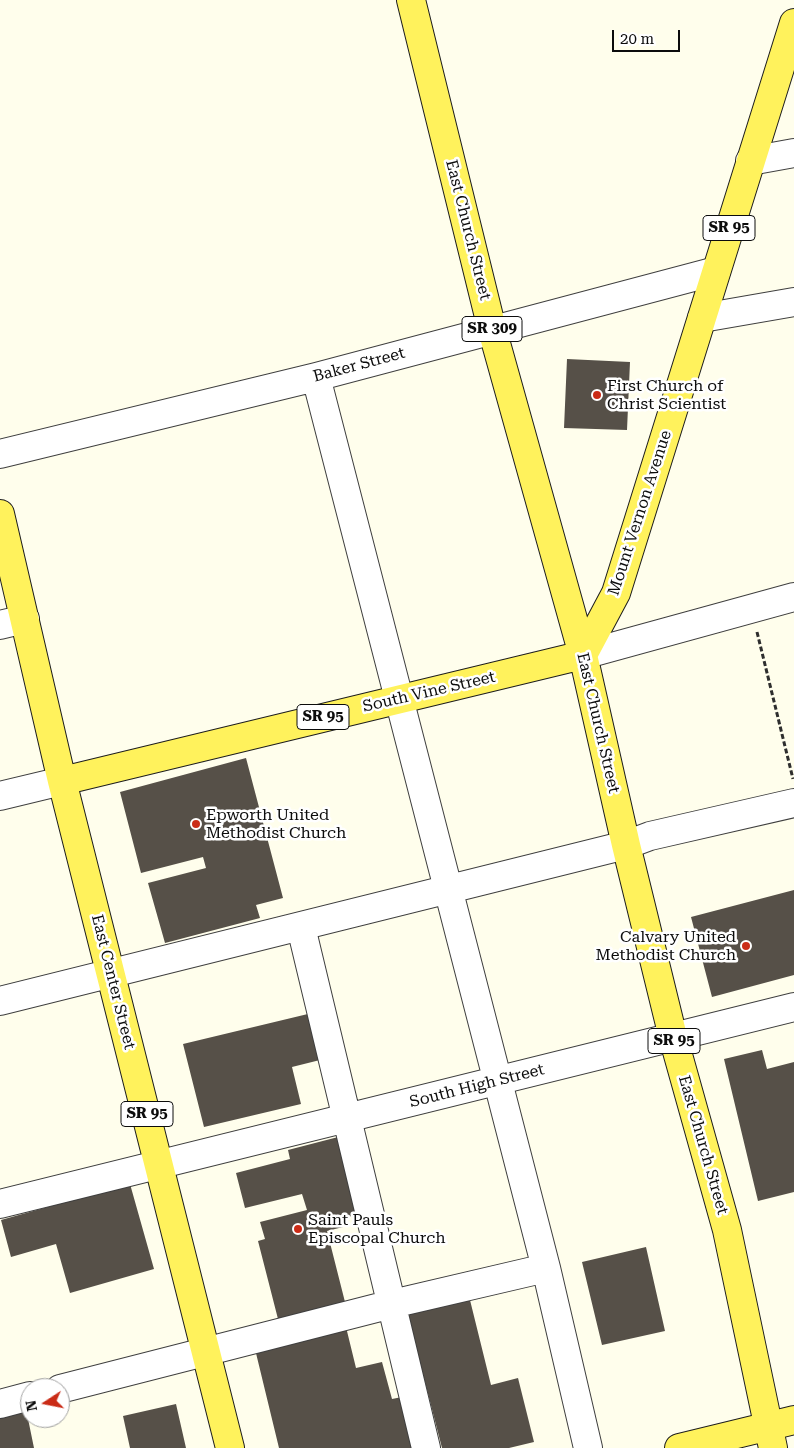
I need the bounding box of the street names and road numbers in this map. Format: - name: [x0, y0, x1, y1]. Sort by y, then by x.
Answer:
- street label: East Church Street: [441, 158, 495, 302]
- road number: SR 95: [703, 216, 755, 240]
- road number: SR 309: [462, 316, 522, 342]
- street label: Baker Street: [311, 344, 407, 386]
- street label: Mount Vernon Avenue: [604, 428, 676, 598]
- street label: East Church Street: [572, 651, 624, 795]
- street label: South Vine Street: [361, 667, 497, 717]
- road number: SR 95: [297, 704, 349, 730]
- street label: East Center Street: [87, 913, 139, 1051]
- road number: SR 95: [648, 1028, 700, 1054]
- street label: South High Street: [408, 1060, 546, 1112]
- street label: East Church Street: [674, 1073, 732, 1217]
- road number: SR 95: [121, 1102, 173, 1126]

